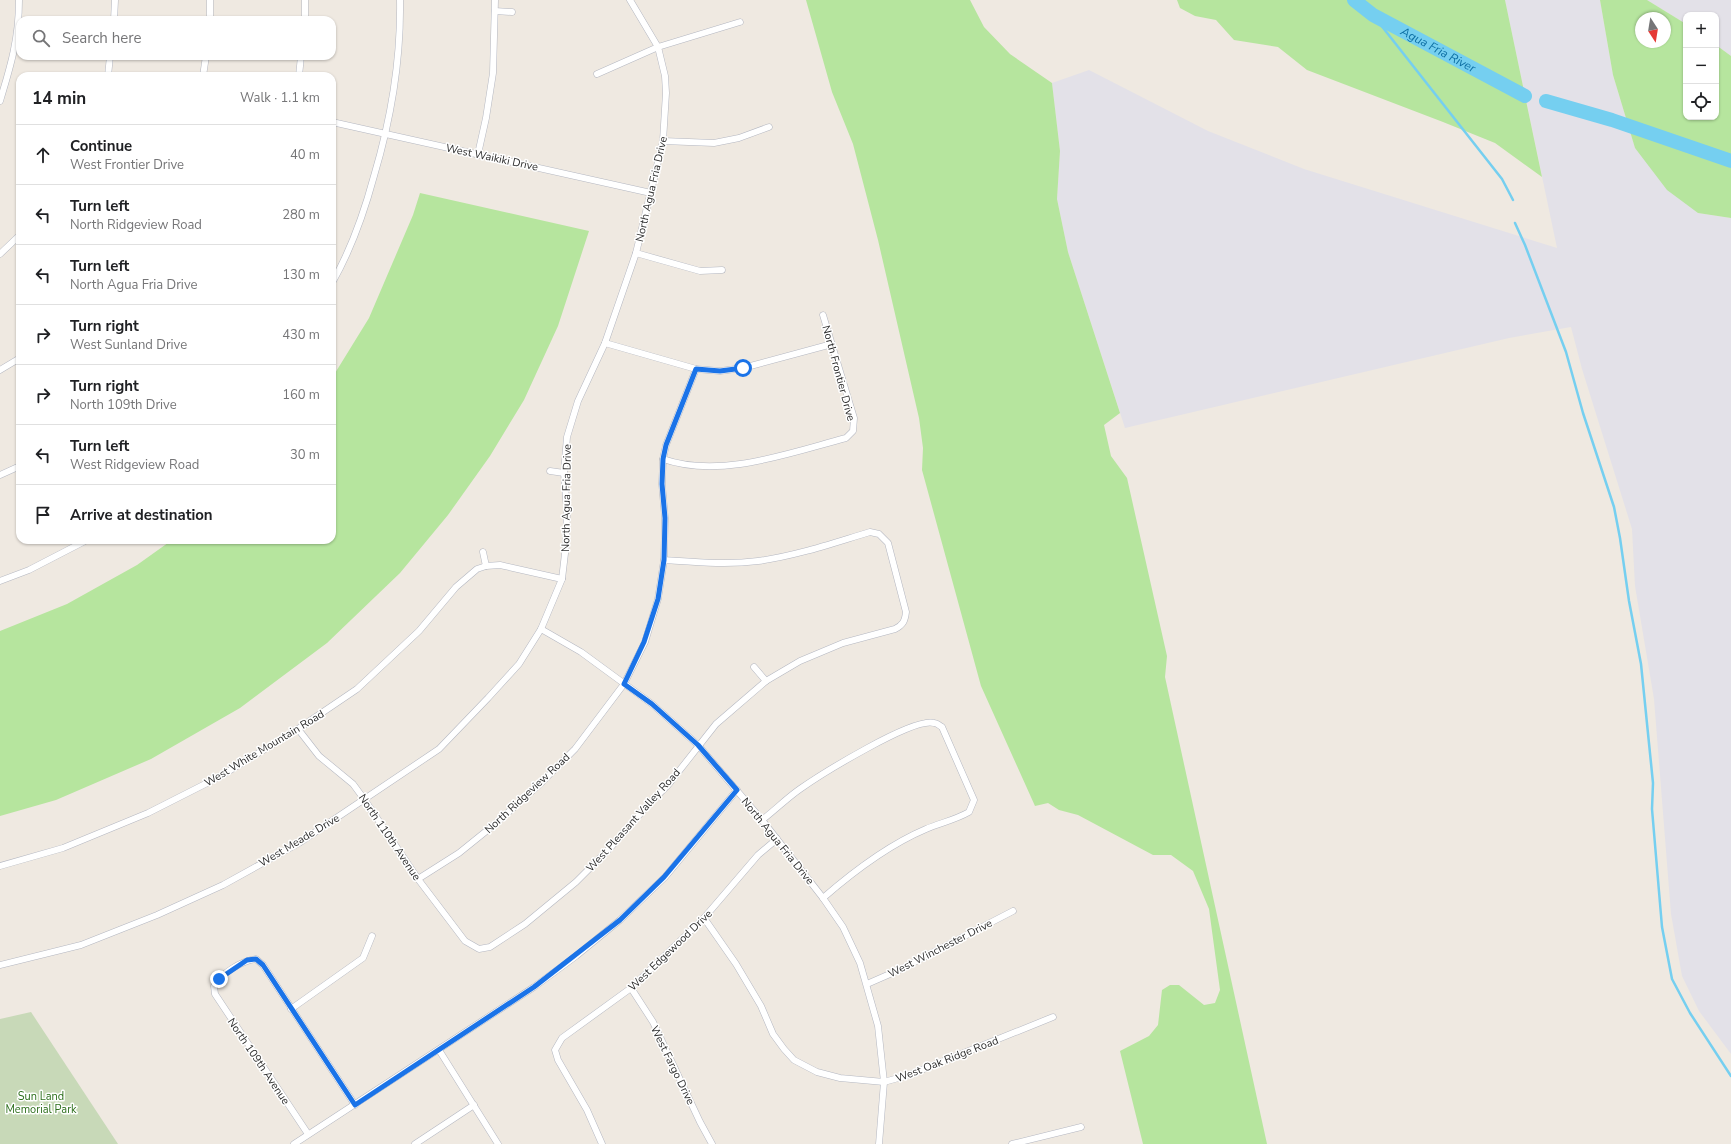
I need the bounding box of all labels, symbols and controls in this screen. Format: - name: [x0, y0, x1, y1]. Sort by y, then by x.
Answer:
- north arrow: [1635, 12, 1671, 48]
- map controls: [1683, 12, 1719, 120]
- button: +: [1683, 12, 1719, 48]
- search box: [16, 16, 336, 60]
- water label: Agua Fria River: [1397, 23, 1479, 77]
- icon: search: [30, 27, 52, 49]
- text: Search here: [62, 28, 142, 48]
- button: −: [1683, 48, 1719, 84]
- button: locate: [1683, 84, 1719, 120]
- text: 14 min: [32, 87, 86, 110]
- text: Walk · 1.1 km: [240, 89, 320, 107]
- street label: North Agua Fria Drive: [632, 135, 671, 243]
- text: Continue: [70, 136, 132, 156]
- street label: West Waikiki Drive: [444, 140, 540, 175]
- icon: ahead: [32, 144, 54, 166]
- text: 40 m: [290, 146, 320, 164]
- text: West Frontier Drive: [70, 156, 184, 174]
- text: Turn left: [70, 196, 129, 216]
- icon: left: [32, 204, 54, 226]
- text: 280 m: [282, 206, 320, 224]
- text: North Ridgeview Road: [70, 216, 202, 234]
- text: Turn left: [70, 256, 129, 276]
- icon: left: [32, 264, 54, 286]
- text: 130 m: [282, 266, 320, 284]
- text: North Agua Fria Drive: [70, 276, 197, 294]
- text: Turn right: [70, 316, 139, 336]
- icon: right: [32, 324, 54, 346]
- street label: North Frontier Drive: [819, 324, 859, 423]
- text: 430 m: [282, 326, 320, 344]
- text: West Sunland Drive: [70, 336, 187, 354]
- route start: [734, 359, 752, 377]
- text: Turn right: [70, 376, 139, 396]
- icon: right: [32, 384, 54, 406]
- text: 160 m: [282, 386, 320, 404]
- text: North 109th Drive: [70, 396, 177, 414]
- text: Turn left: [70, 436, 129, 456]
- icon: left: [32, 444, 54, 466]
- street label: North Agua Fria Drive: [558, 444, 575, 552]
- text: 30 m: [290, 446, 320, 464]
- text: West Ridgeview Road: [70, 456, 199, 474]
- icon: arrive: [32, 504, 54, 526]
- text: Arrive at destination: [70, 505, 213, 525]
- street label: West White Mountain Road: [201, 707, 327, 790]
- street label: North Ridgeview Road: [481, 750, 573, 837]
- street label: West Pleasant Valley Road: [583, 765, 684, 875]
- street label: North 110th Avenue: [355, 791, 424, 884]
- street label: North Agua Fria Drive: [738, 795, 817, 888]
- street label: West Meade Drive: [256, 810, 342, 870]
- street label: West Edgewood Drive: [625, 906, 716, 994]
- street label: West Winchester Drive: [886, 916, 995, 981]
- route end: [210, 970, 228, 988]
- street label: North 109th Avenue: [224, 1015, 293, 1108]
- street label: West Fargo Drive: [647, 1023, 698, 1107]
- street label: West Oak Ridge Road: [894, 1033, 1001, 1086]
- park label: Sun Land Memorial Park: [5, 1089, 77, 1117]

